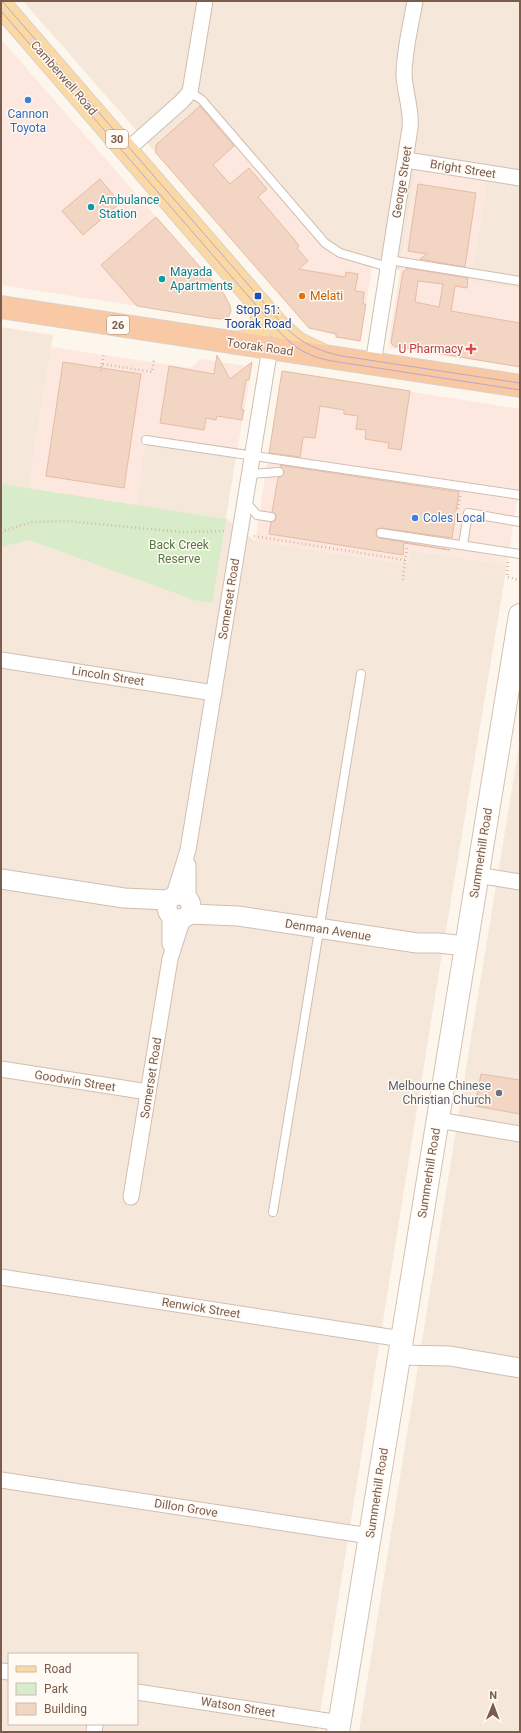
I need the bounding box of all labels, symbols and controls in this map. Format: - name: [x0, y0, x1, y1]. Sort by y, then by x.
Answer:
- street label: Camberwell Road: [28, 38, 100, 118]
- marker: Cannon Toyota: [23, 95, 33, 105]
- place label: Cannon Toyota: [7, 107, 49, 135]
- road number: 30: [106, 130, 128, 148]
- street label: George Street: [389, 145, 415, 219]
- street label: Bright Street: [429, 157, 497, 181]
- place label: Ambulance Station: [99, 193, 159, 221]
- marker: Ambulance Station: [86, 202, 96, 212]
- place label: Mayada Apartments: [170, 265, 233, 293]
- marker: Mayada Apartments: [157, 274, 167, 284]
- place label: Melati: [310, 289, 343, 303]
- marker: Stop 51: Toorak Road: [253, 291, 263, 301]
- marker: Melati: [297, 291, 307, 301]
- place label: Stop 51: Toorak Road: [224, 303, 292, 331]
- road number: 26: [107, 316, 129, 334]
- street label: Toorak Road: [226, 335, 294, 359]
- place label: U Pharmacy: [398, 342, 463, 356]
- marker: U Pharmacy: [466, 344, 476, 354]
- place label: Coles Local: [423, 511, 485, 525]
- marker: Coles Local: [410, 513, 420, 523]
- park label: Back Creek Reserve: [149, 538, 210, 566]
- street label: Somerset Road: [216, 557, 242, 641]
- street label: Lincoln Street: [71, 663, 145, 689]
- street label: Summerhill Road: [467, 807, 495, 899]
- street label: Denman Avenue: [284, 916, 372, 944]
- street label: Somerset Road: [138, 1036, 164, 1120]
- street label: Goodwin Street: [33, 1068, 117, 1094]
- place label: Melbourne Chinese Christian Church: [388, 1079, 491, 1107]
- marker: Melbourne Chinese Christian Church: [494, 1088, 504, 1098]
- street label: Summerhill Road: [415, 1127, 443, 1219]
- street label: Renwick Street: [161, 1295, 241, 1321]
- street label: Summerhill Road: [363, 1447, 391, 1539]
- street label: Dillon Grove: [153, 1496, 219, 1520]
- legend: [8, 1653, 138, 1725]
- text: Road: [44, 1662, 72, 1676]
- text: Park: [44, 1682, 69, 1696]
- north arrow: [473, 1685, 513, 1725]
- text: N: [489, 1689, 497, 1702]
- street label: Watson Street: [200, 1694, 276, 1720]
- text: Building: [44, 1702, 87, 1716]

